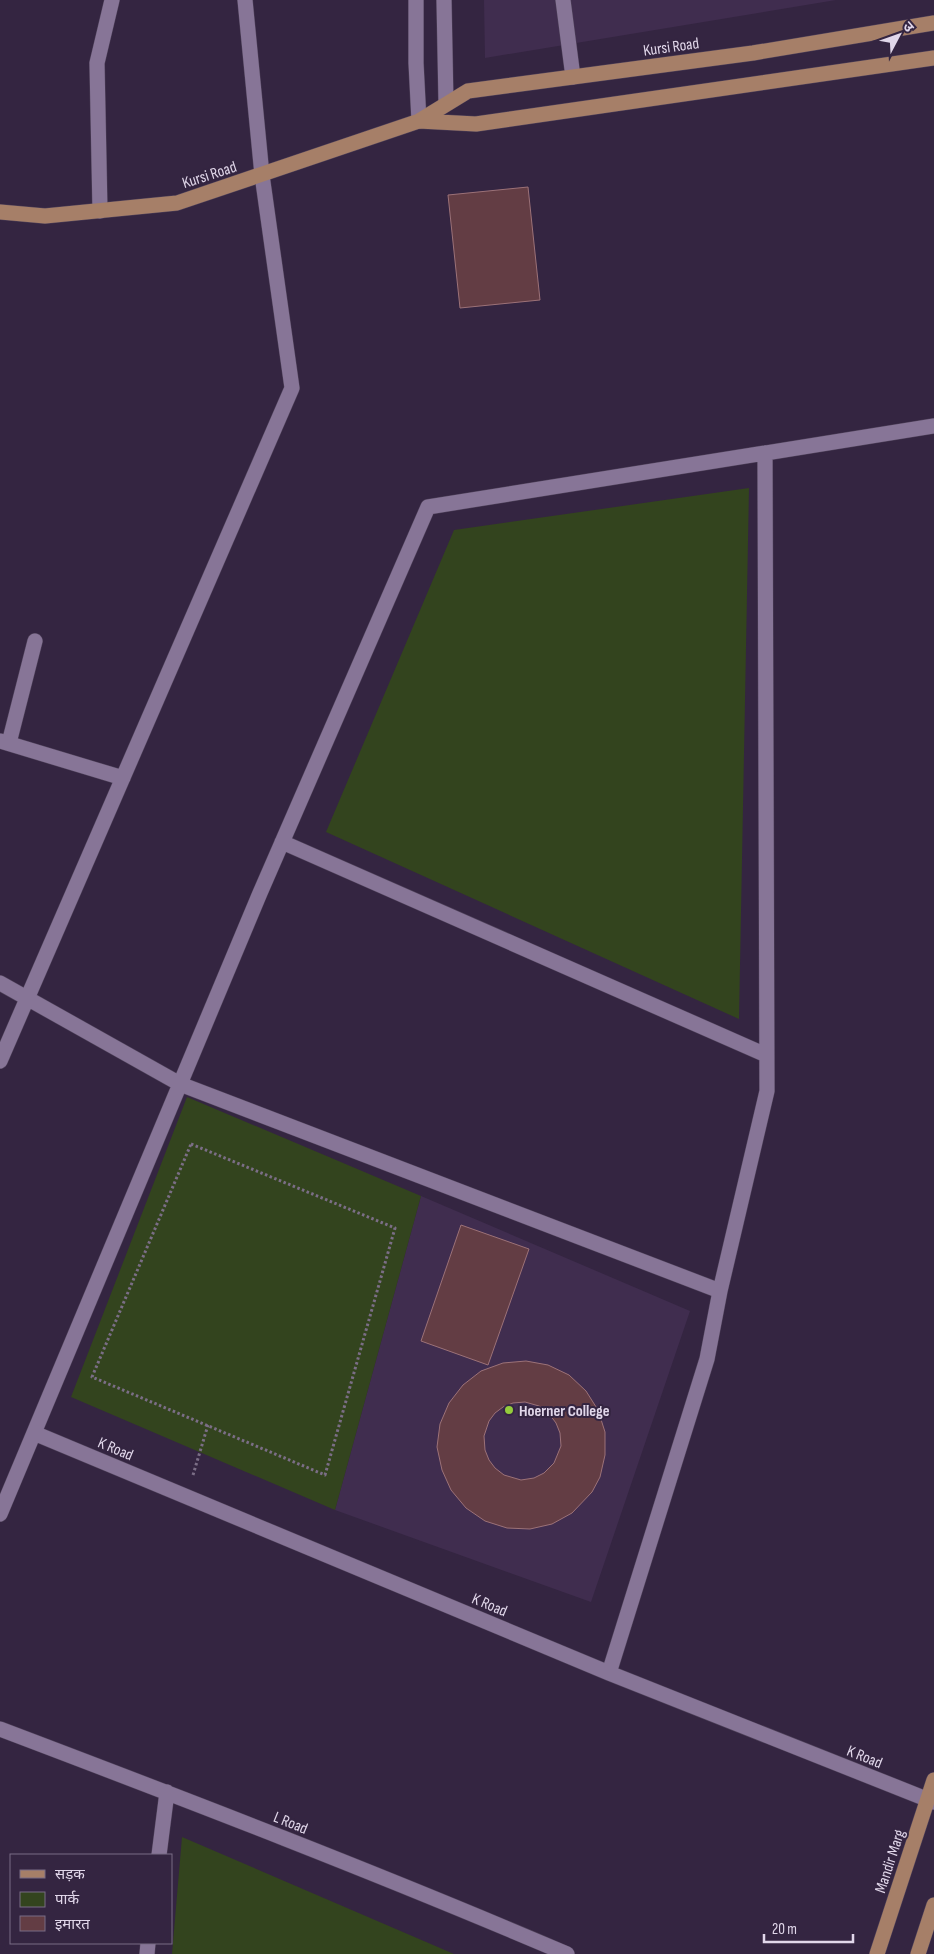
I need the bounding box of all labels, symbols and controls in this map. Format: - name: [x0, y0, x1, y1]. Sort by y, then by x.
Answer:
- north arrow: [874, 10, 924, 60]
- text: उ: [899, 18, 918, 36]
- street label: Kursi Road: [642, 34, 700, 61]
- street label: Kursi Road: [180, 158, 239, 193]
- place label: Hoerner College: [519, 1402, 610, 1421]
- marker: Hoerner College: [503, 1404, 515, 1416]
- street label: K Road: [95, 1434, 136, 1465]
- street label: K Road: [469, 1590, 510, 1621]
- street label: K Road: [844, 1742, 885, 1773]
- street label: L Road: [271, 1808, 310, 1839]
- street label: Mandir Marg: [871, 1827, 910, 1896]
- legend: [10, 1854, 172, 1944]
- text: सड़क: [55, 1865, 85, 1884]
- text: पार्क: [55, 1890, 79, 1909]
- scale bar: [764, 1912, 853, 1944]
- text: इमारत: [55, 1915, 90, 1934]
- text: 20 m: [772, 1920, 797, 1939]

